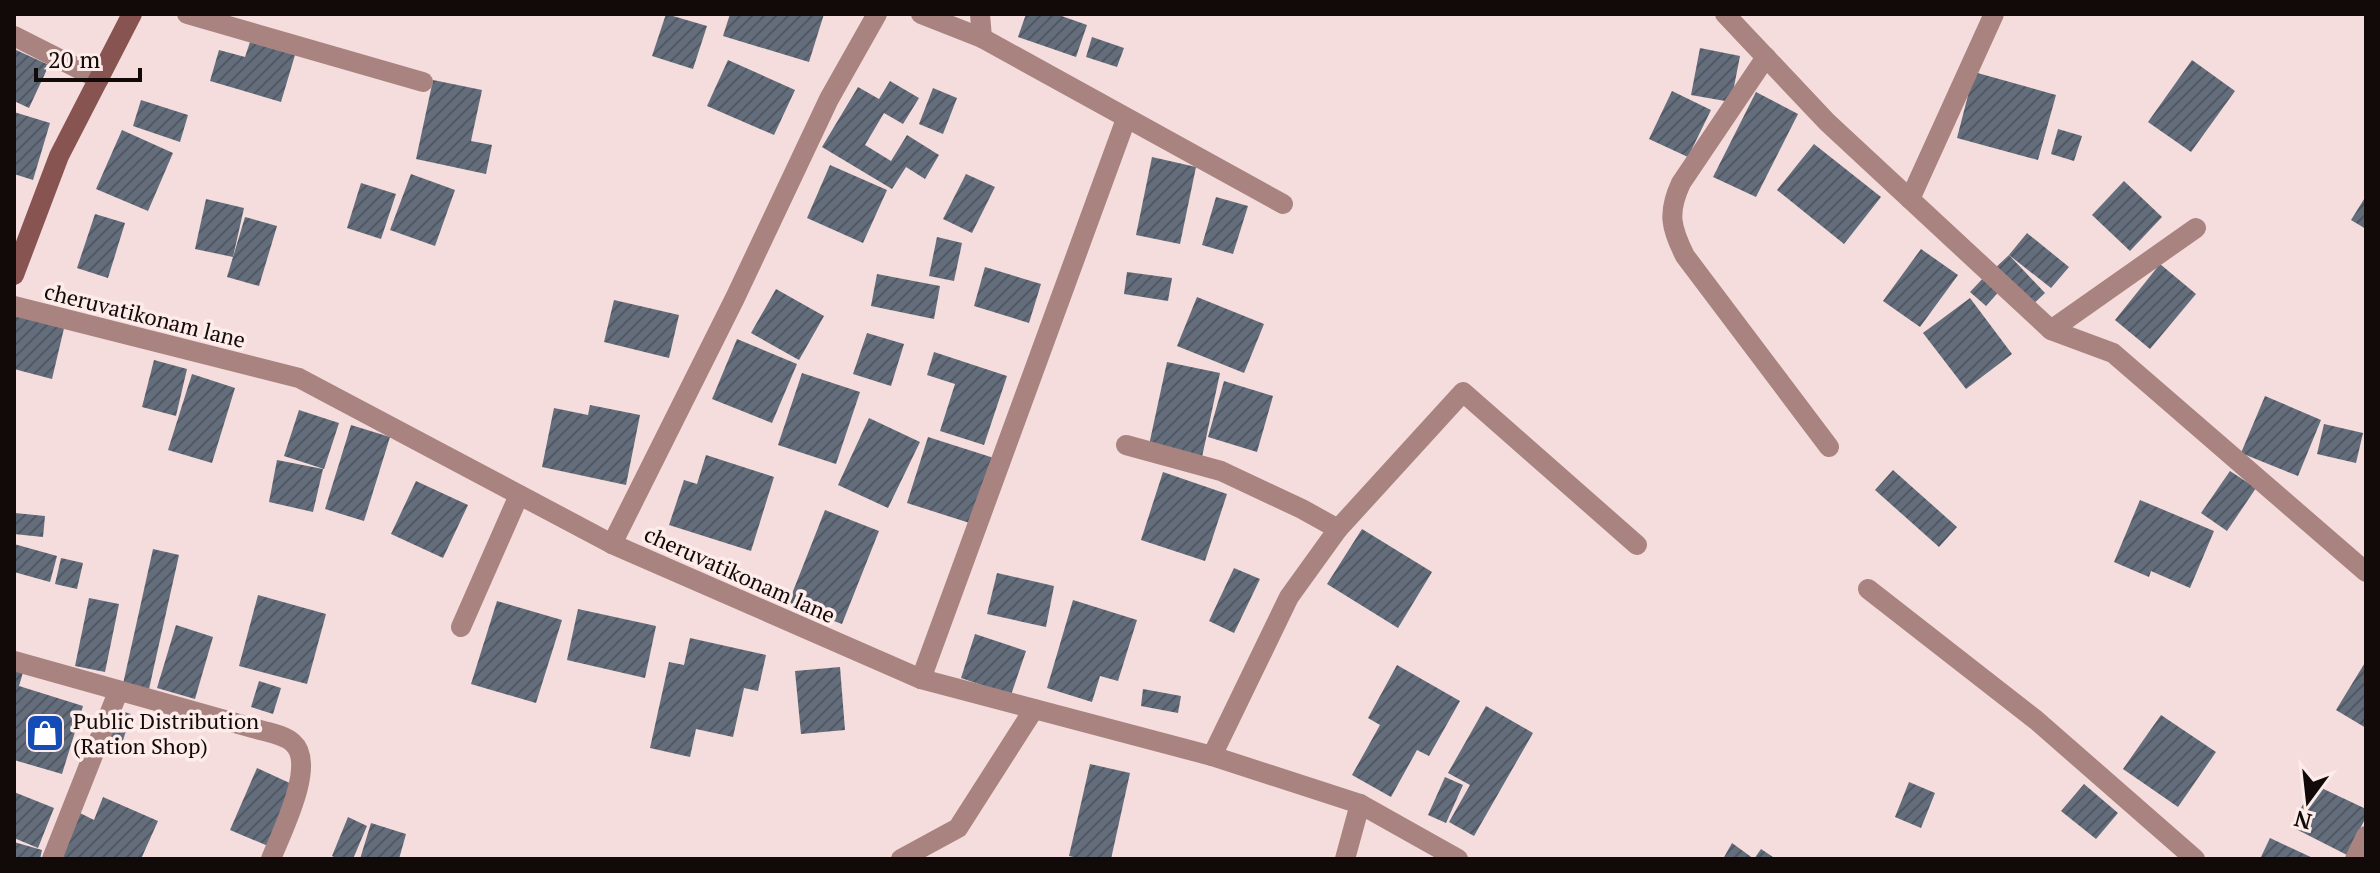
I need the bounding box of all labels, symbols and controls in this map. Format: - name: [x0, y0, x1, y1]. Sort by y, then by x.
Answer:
- scale bar: [36, 32, 140, 82]
- text: 20 m: [48, 43, 100, 75]
- street label: cheruvatikonam lane: [42, 276, 248, 354]
- street label: cheruvatikonam lane: [640, 519, 840, 629]
- place label: Public Distribution (Ration Shop): [73, 706, 259, 760]
- shop icon: Public Distribution (Ration Shop): [24, 712, 66, 754]
- north arrow: [2268, 761, 2348, 841]
- text: N: [2291, 805, 2315, 837]

